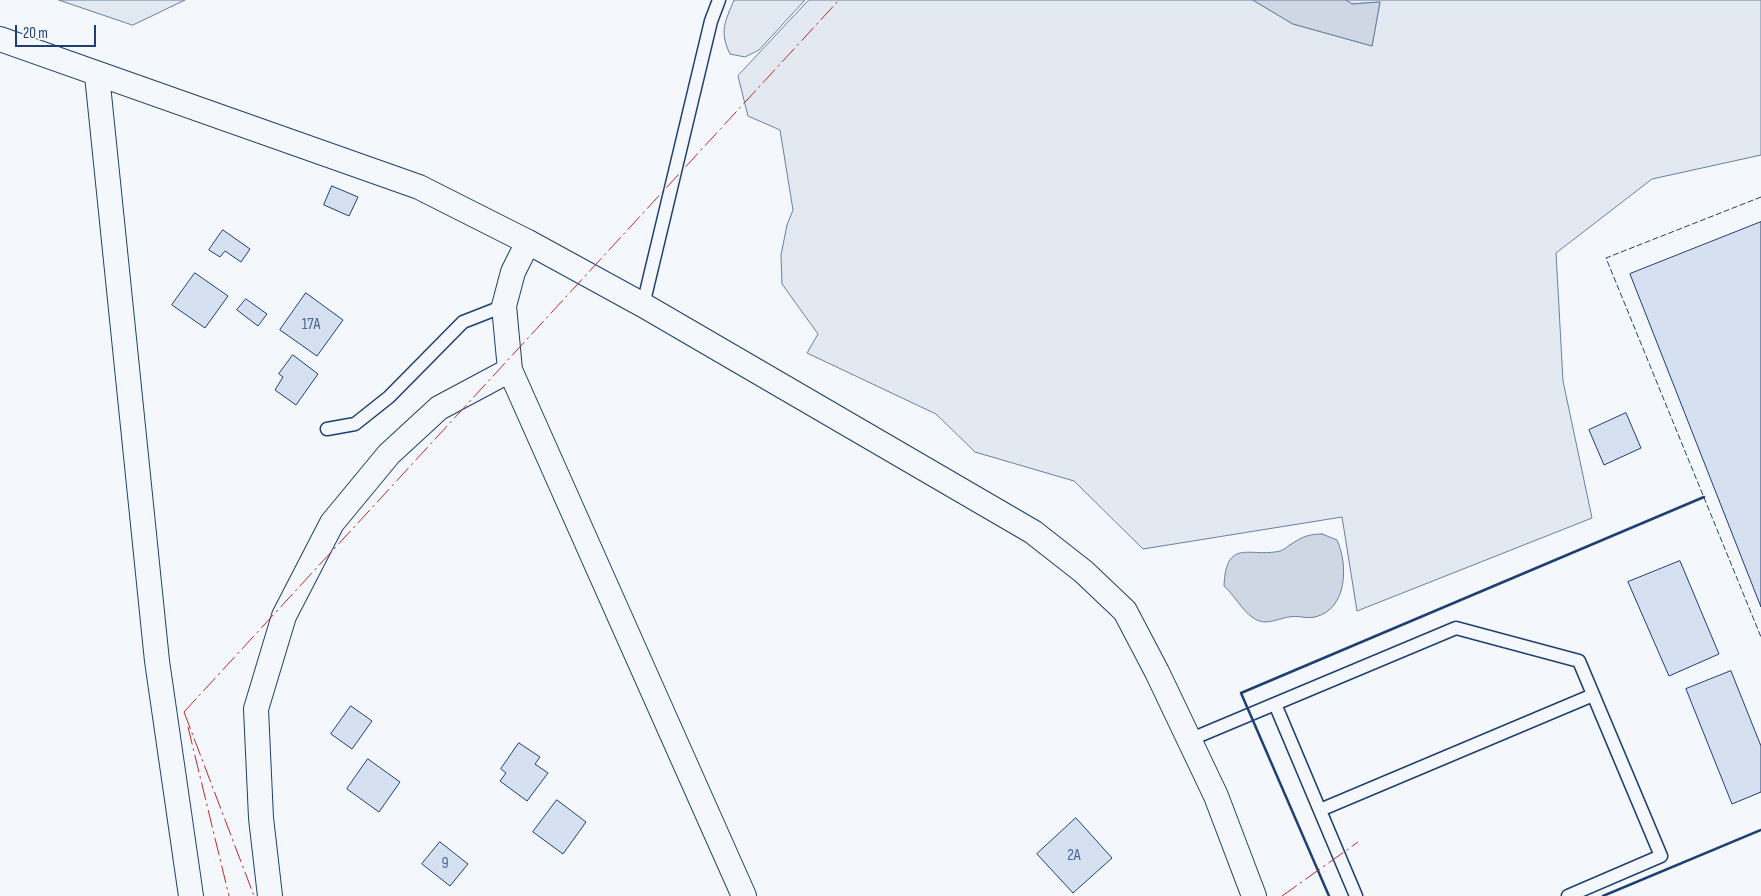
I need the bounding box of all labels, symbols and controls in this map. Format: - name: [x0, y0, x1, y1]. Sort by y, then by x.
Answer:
- scale bar: [18, 15, 99, 47]
- text: 20 m: [23, 24, 48, 43]
- house number: 17А: [302, 315, 320, 335]
- house number: 2А: [1067, 846, 1081, 866]
- house number: 9: [441, 854, 449, 874]

